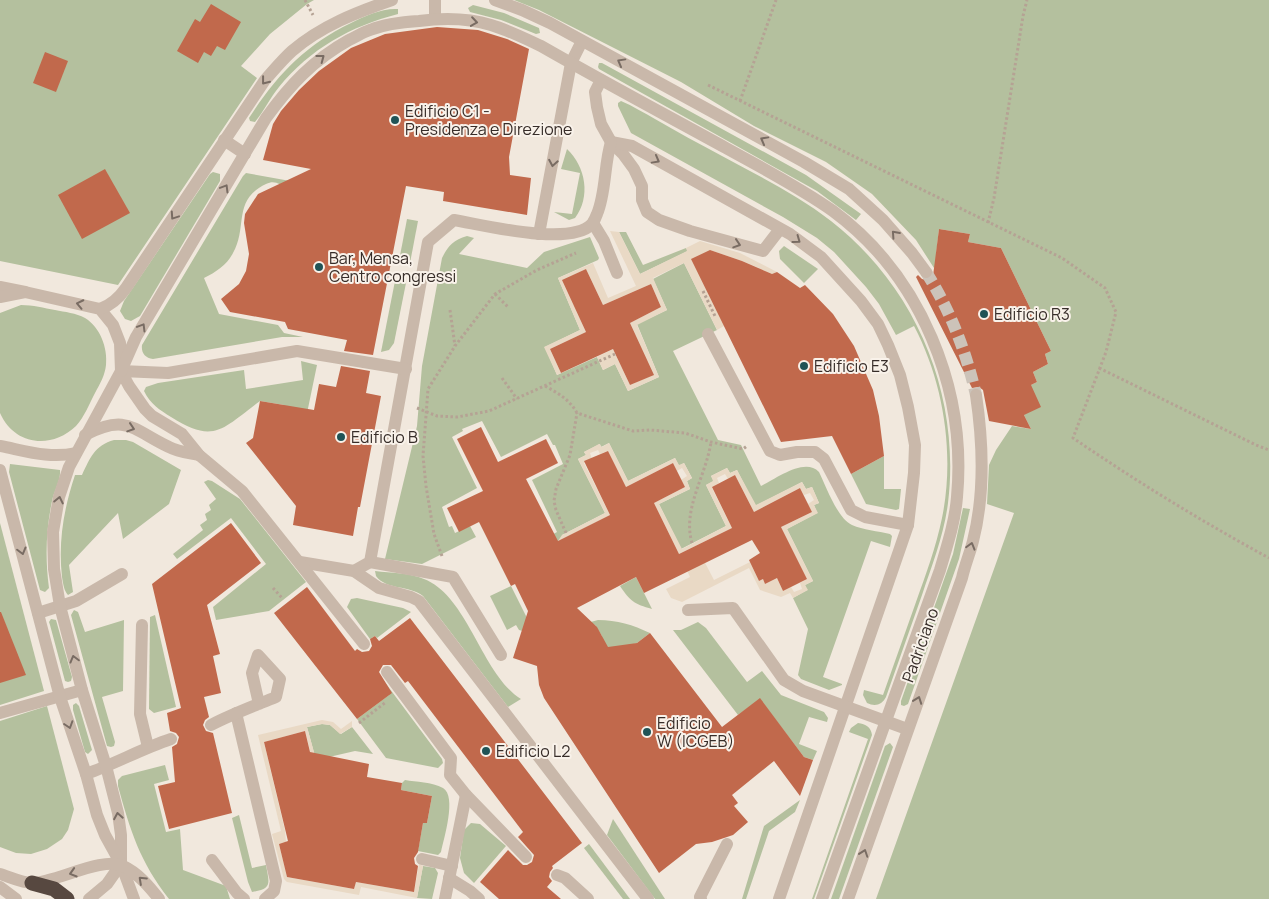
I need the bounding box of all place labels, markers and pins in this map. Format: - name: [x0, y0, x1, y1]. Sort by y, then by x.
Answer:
- place label: Edificio C1 - Presidenza e Direzione: [405, 100, 572, 140]
- marker: Edificio C1 - Presidenza e Direzione: [389, 114, 401, 126]
- place label: Bar, Mensa, Centro congressi: [329, 247, 456, 287]
- marker: Bar, Mensa, Centro congressi: [313, 261, 325, 273]
- place label: Edificio R3: [994, 303, 1070, 325]
- marker: Edificio R3: [978, 308, 990, 320]
- place label: Edificio E3: [814, 355, 889, 377]
- marker: Edificio E3: [798, 360, 810, 372]
- place label: Edificio B: [351, 426, 418, 448]
- marker: Edificio B: [335, 431, 347, 443]
- place label: Edificio W (ICGEB): [657, 712, 734, 752]
- marker: Edificio W (ICGEB): [641, 726, 653, 738]
- place label: Edificio L2: [496, 740, 570, 762]
- marker: Edificio L2: [480, 745, 492, 757]

